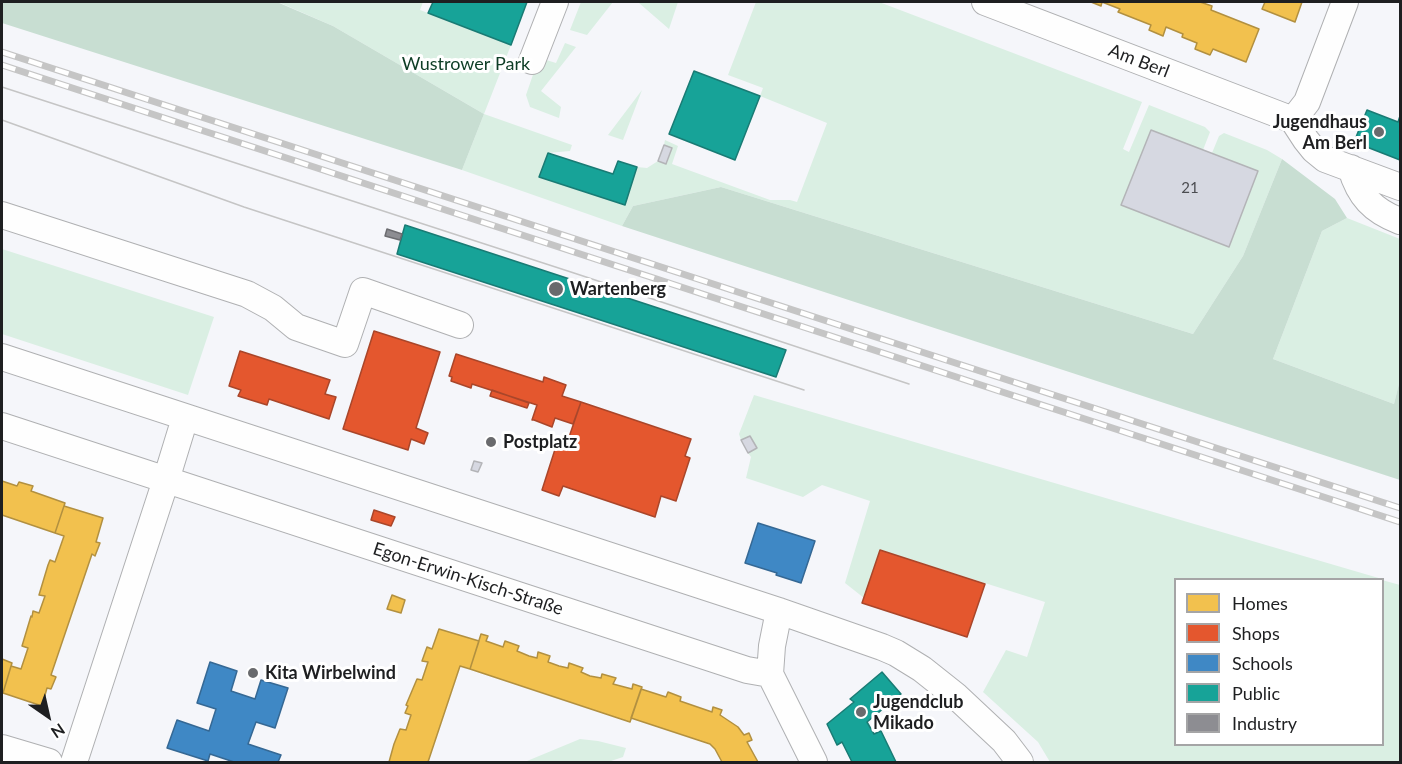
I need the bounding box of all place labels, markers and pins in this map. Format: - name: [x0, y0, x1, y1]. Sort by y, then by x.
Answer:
- place label: Jugendhaus Am Berl: [1273, 111, 1367, 154]
- marker: Jugendhaus Am Berl: [1372, 125, 1386, 139]
- place label: Wartenberg: [570, 278, 666, 300]
- marker: Wartenberg: [547, 280, 565, 298]
- place label: Postplatz: [503, 431, 577, 453]
- marker: Postplatz: [484, 435, 498, 449]
- place label: Kita Wirbelwind: [265, 662, 396, 684]
- marker: Kita Wirbelwind: [246, 666, 260, 680]
- place label: Jugendclub Mikado: [873, 691, 963, 734]
- marker: Jugendclub Mikado: [854, 705, 868, 719]

